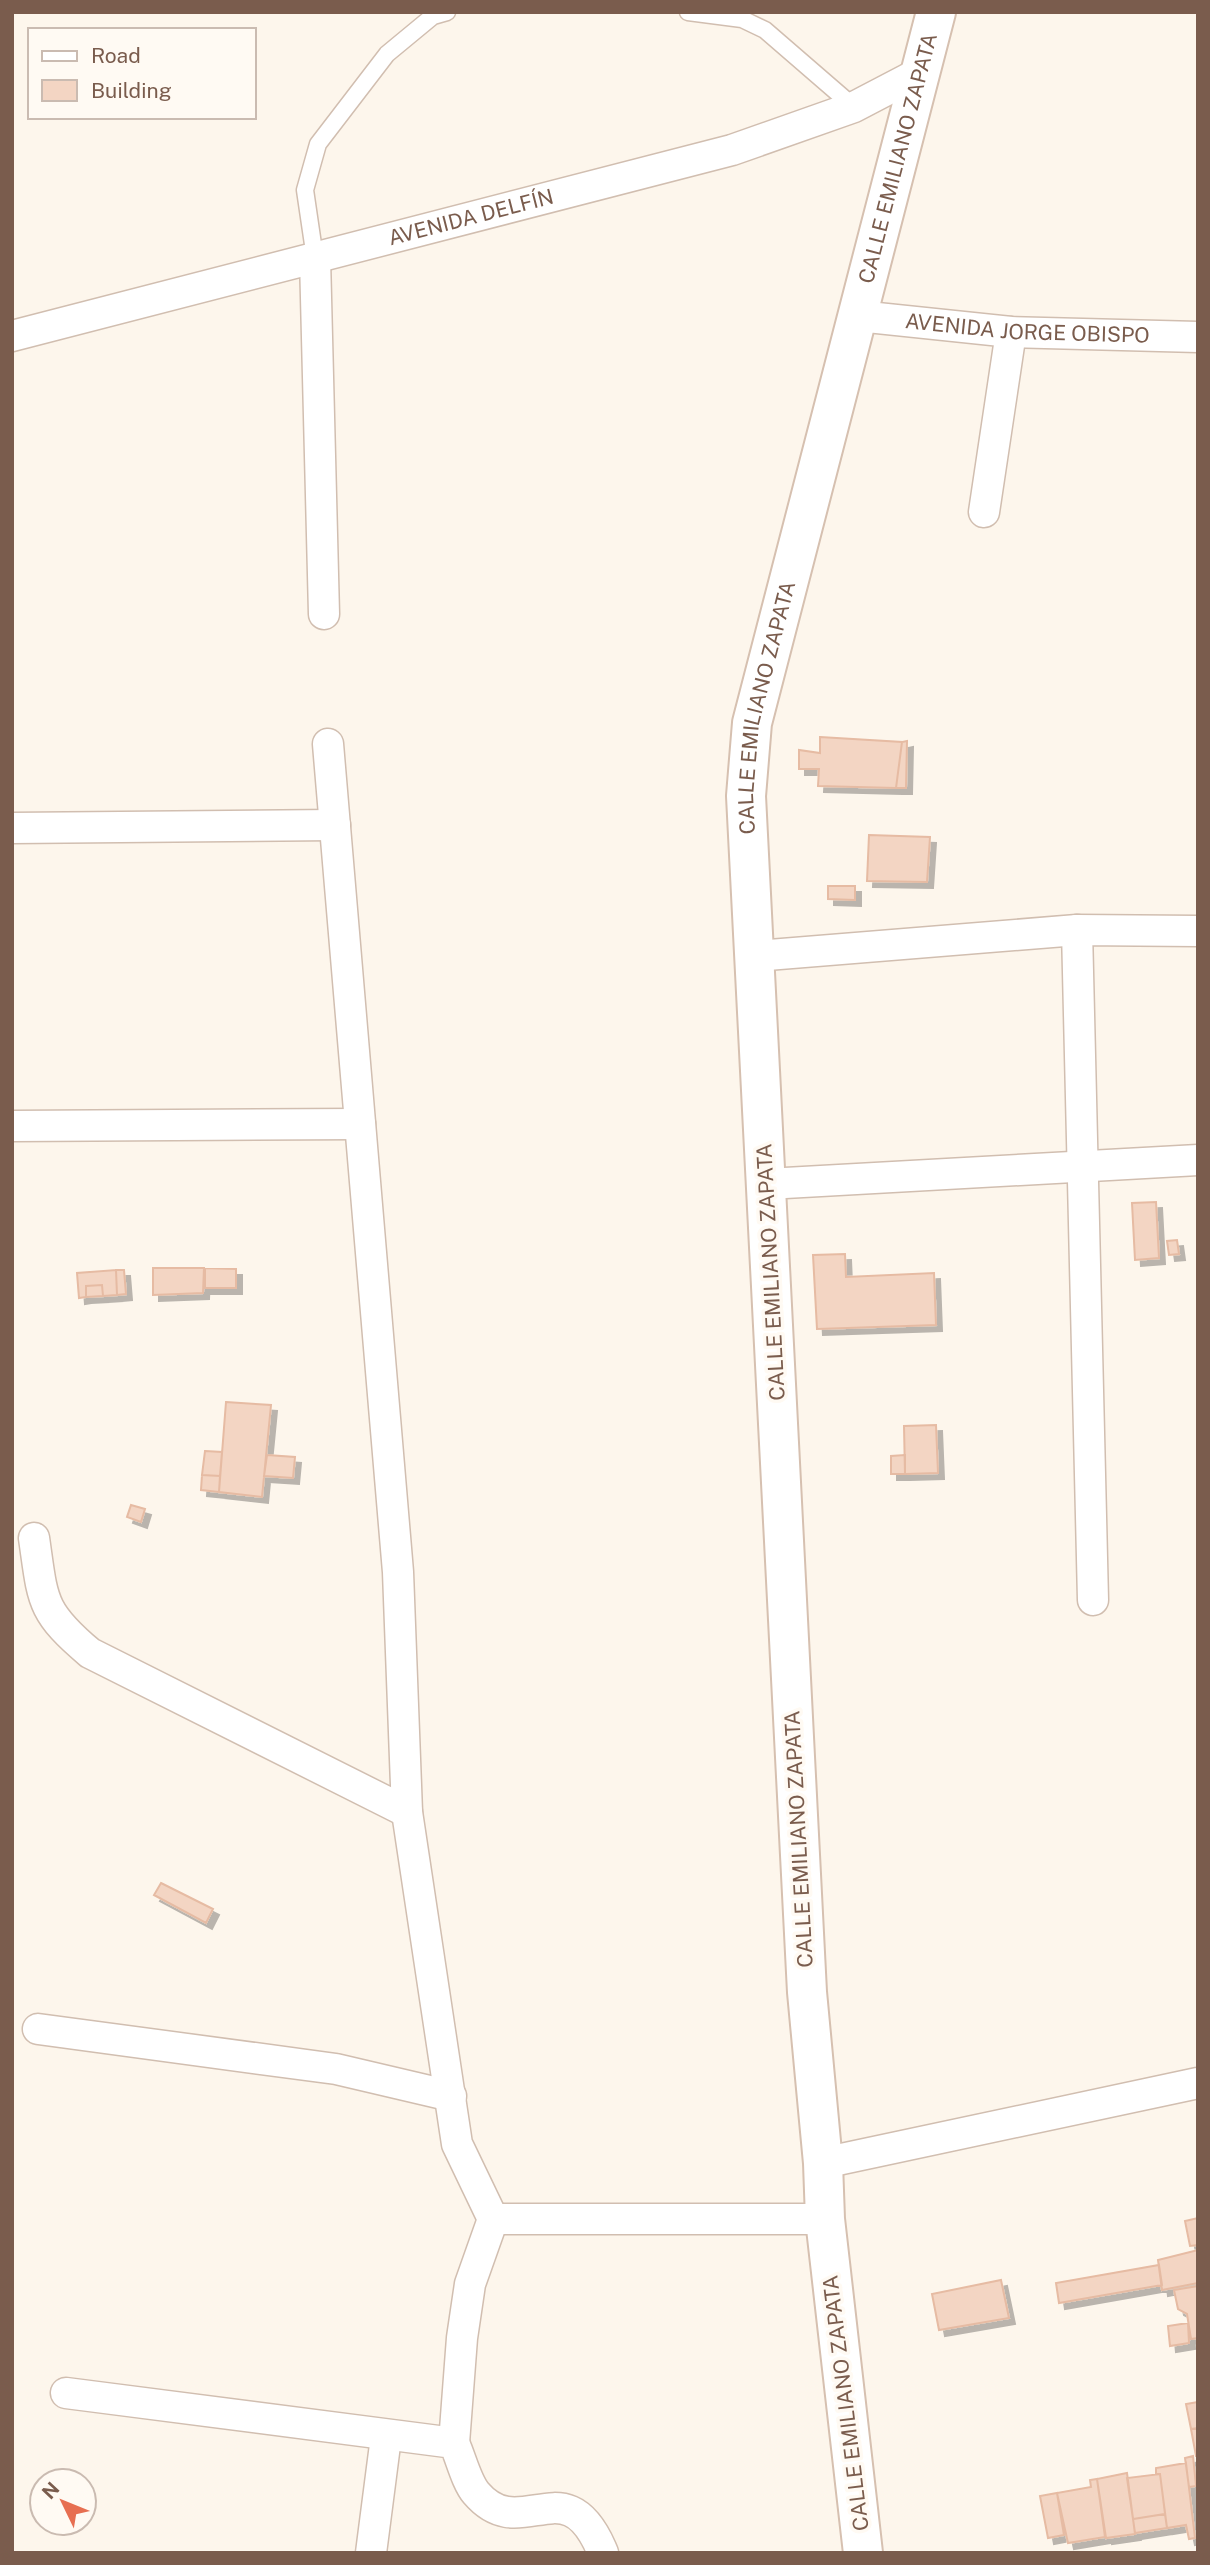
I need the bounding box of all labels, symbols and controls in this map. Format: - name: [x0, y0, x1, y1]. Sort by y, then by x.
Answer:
- legend: [28, 28, 256, 119]
- street label: CALLE EMILIANO ZAPATA: [853, 30, 942, 286]
- text: Road: [91, 43, 141, 68]
- text: Building: [91, 78, 172, 103]
- street label: AVENIDA DELFÍN: [385, 184, 556, 250]
- street label: AVENIDA JORGE OBISPO: [904, 308, 1150, 348]
- street label: CALLE EMILIANO ZAPATA: [733, 578, 800, 835]
- street label: CALLE EMILIANO ZAPATA: [751, 1143, 790, 1401]
- street label: CALLE EMILIANO ZAPATA: [779, 1710, 818, 1968]
- street label: CALLE EMILIANO ZAPATA: [817, 2274, 874, 2532]
- north arrow: [28, 2467, 98, 2537]
- text: N: [37, 2477, 64, 2503]

